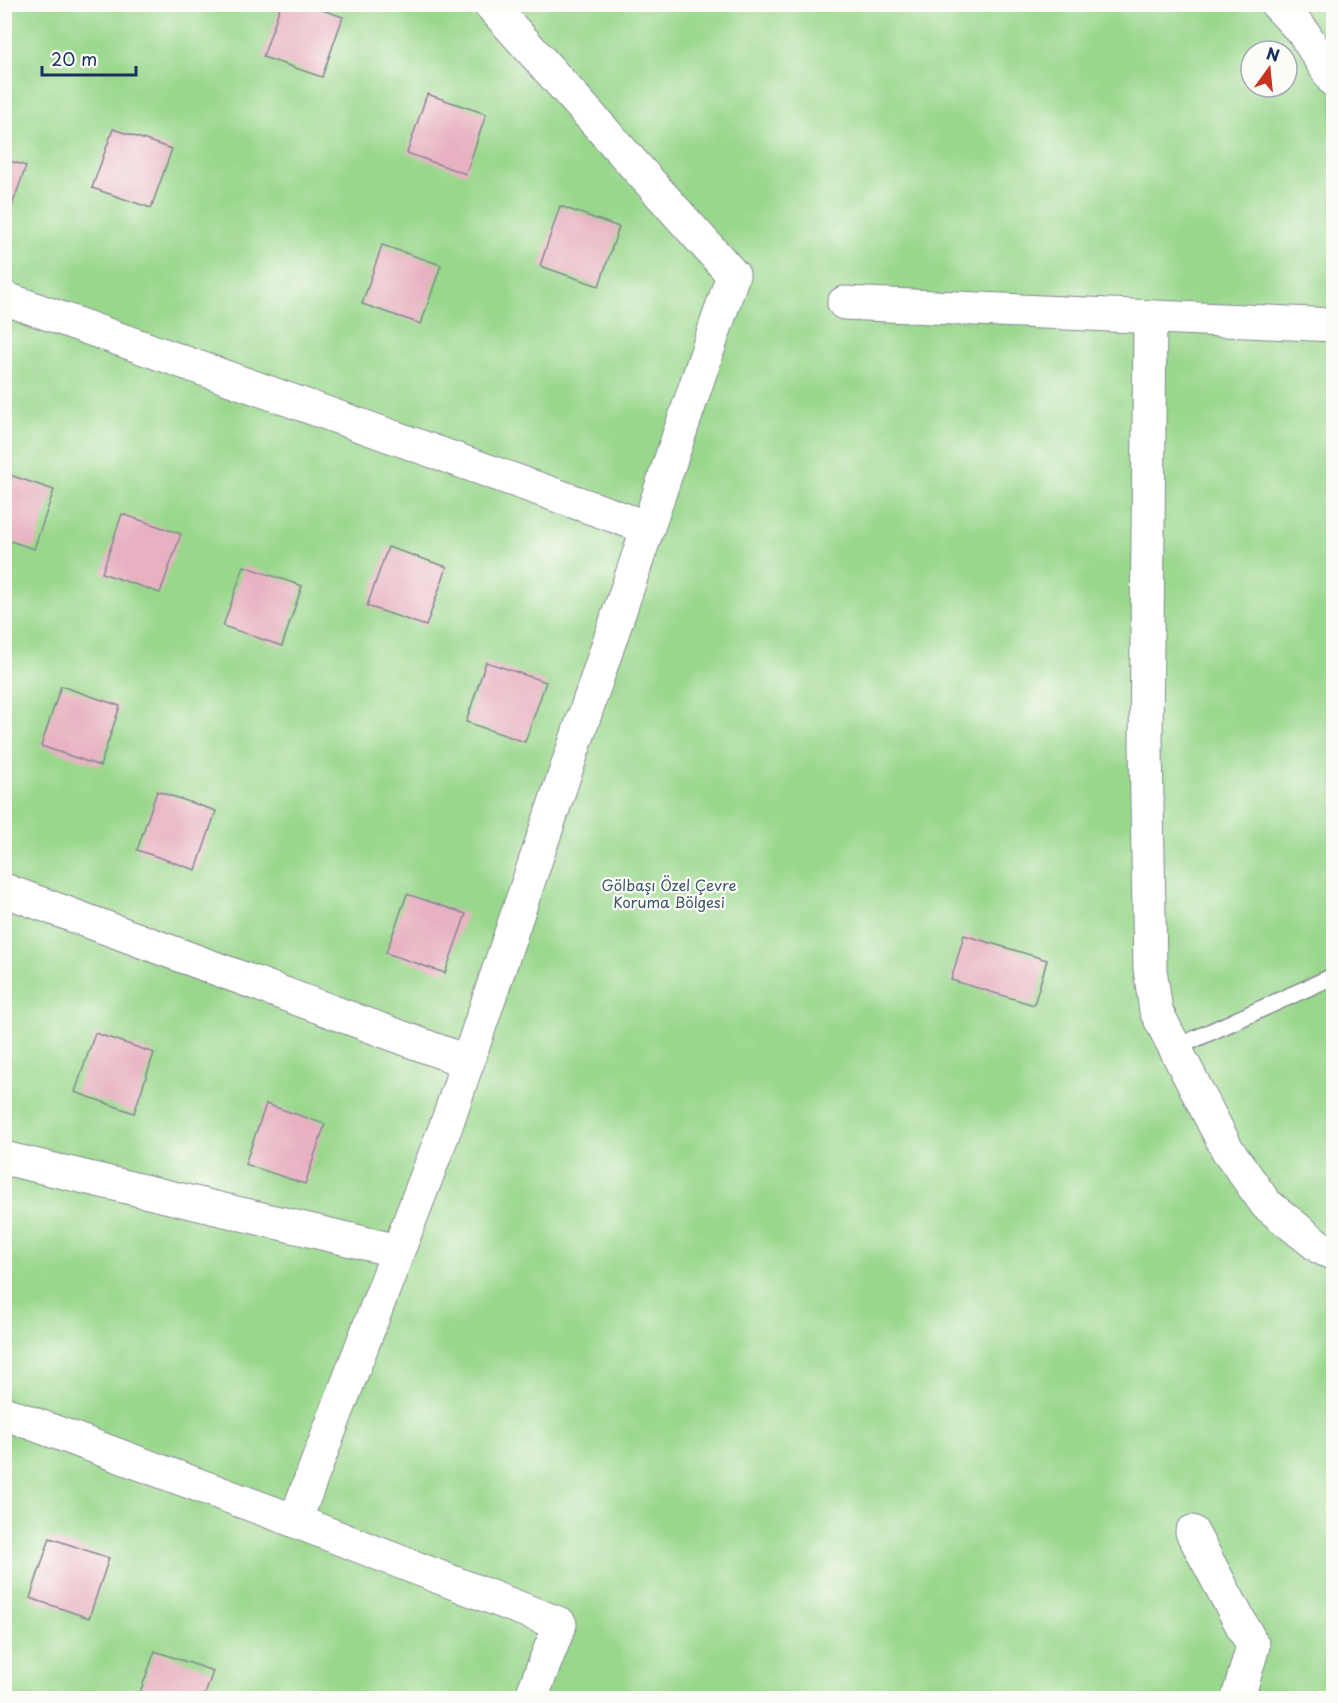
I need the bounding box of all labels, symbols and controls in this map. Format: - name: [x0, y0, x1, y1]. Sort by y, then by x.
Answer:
- scale bar: [42, 39, 136, 77]
- north arrow: [1239, 39, 1299, 99]
- text: N: [1264, 40, 1282, 67]
- text: 20 m: [51, 45, 97, 72]
- park label: Gölbaşı Özel Çevre Koruma Bölgesi: [601, 873, 737, 913]

